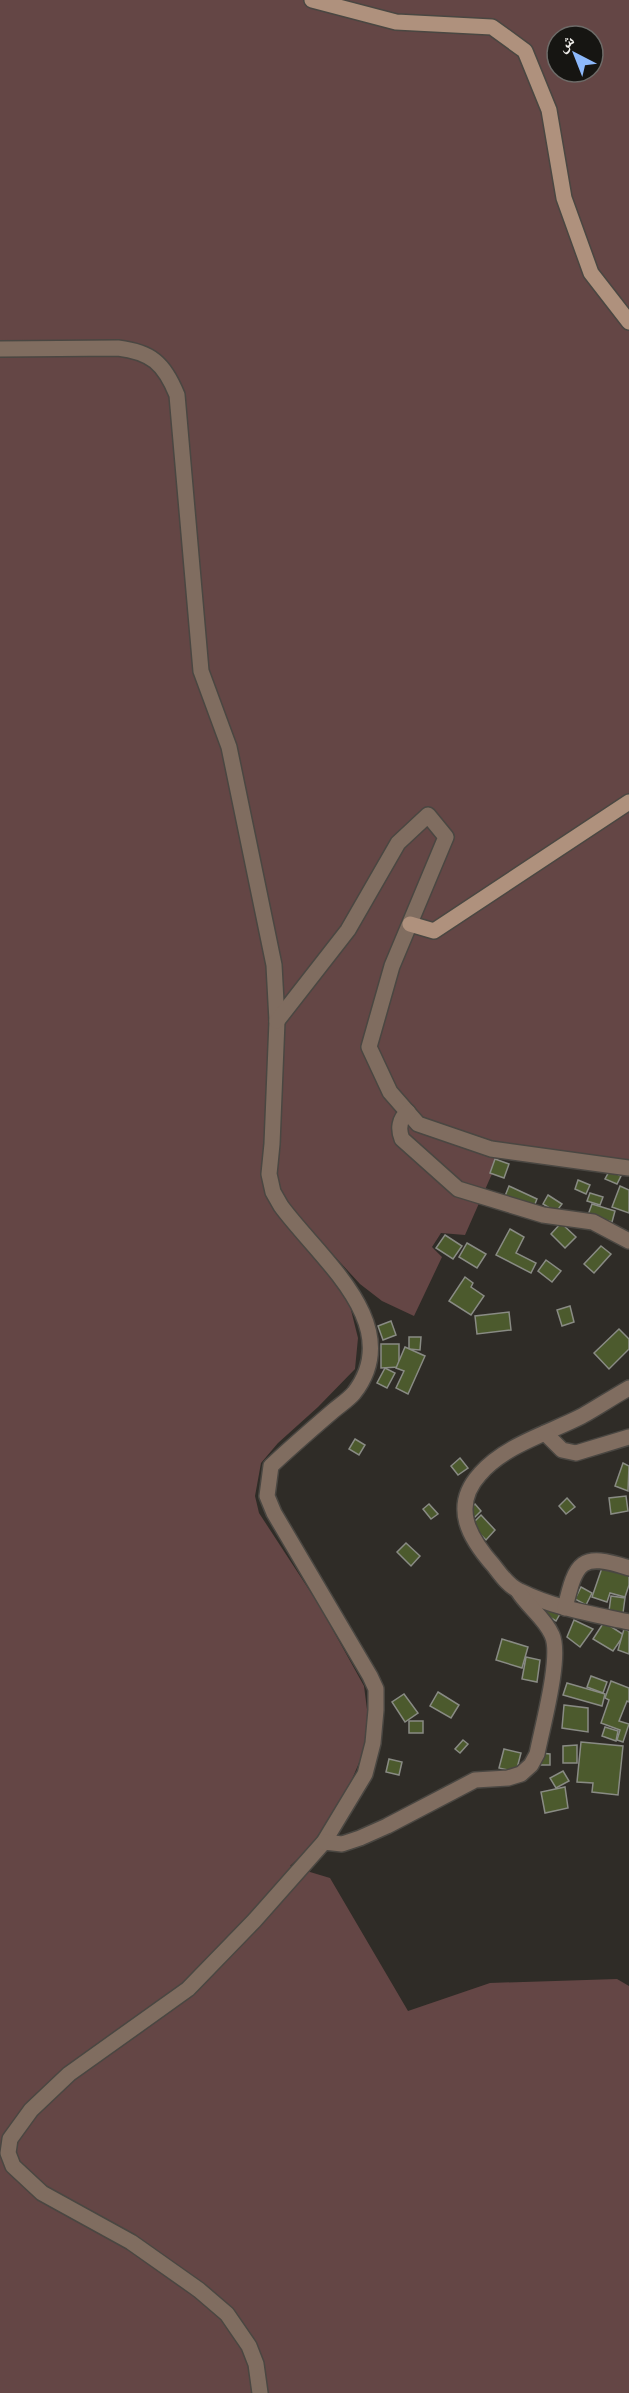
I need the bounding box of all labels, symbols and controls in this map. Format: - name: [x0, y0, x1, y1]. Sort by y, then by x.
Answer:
- north arrow: [545, 24, 605, 84]
- text: ش: [552, 30, 578, 56]

